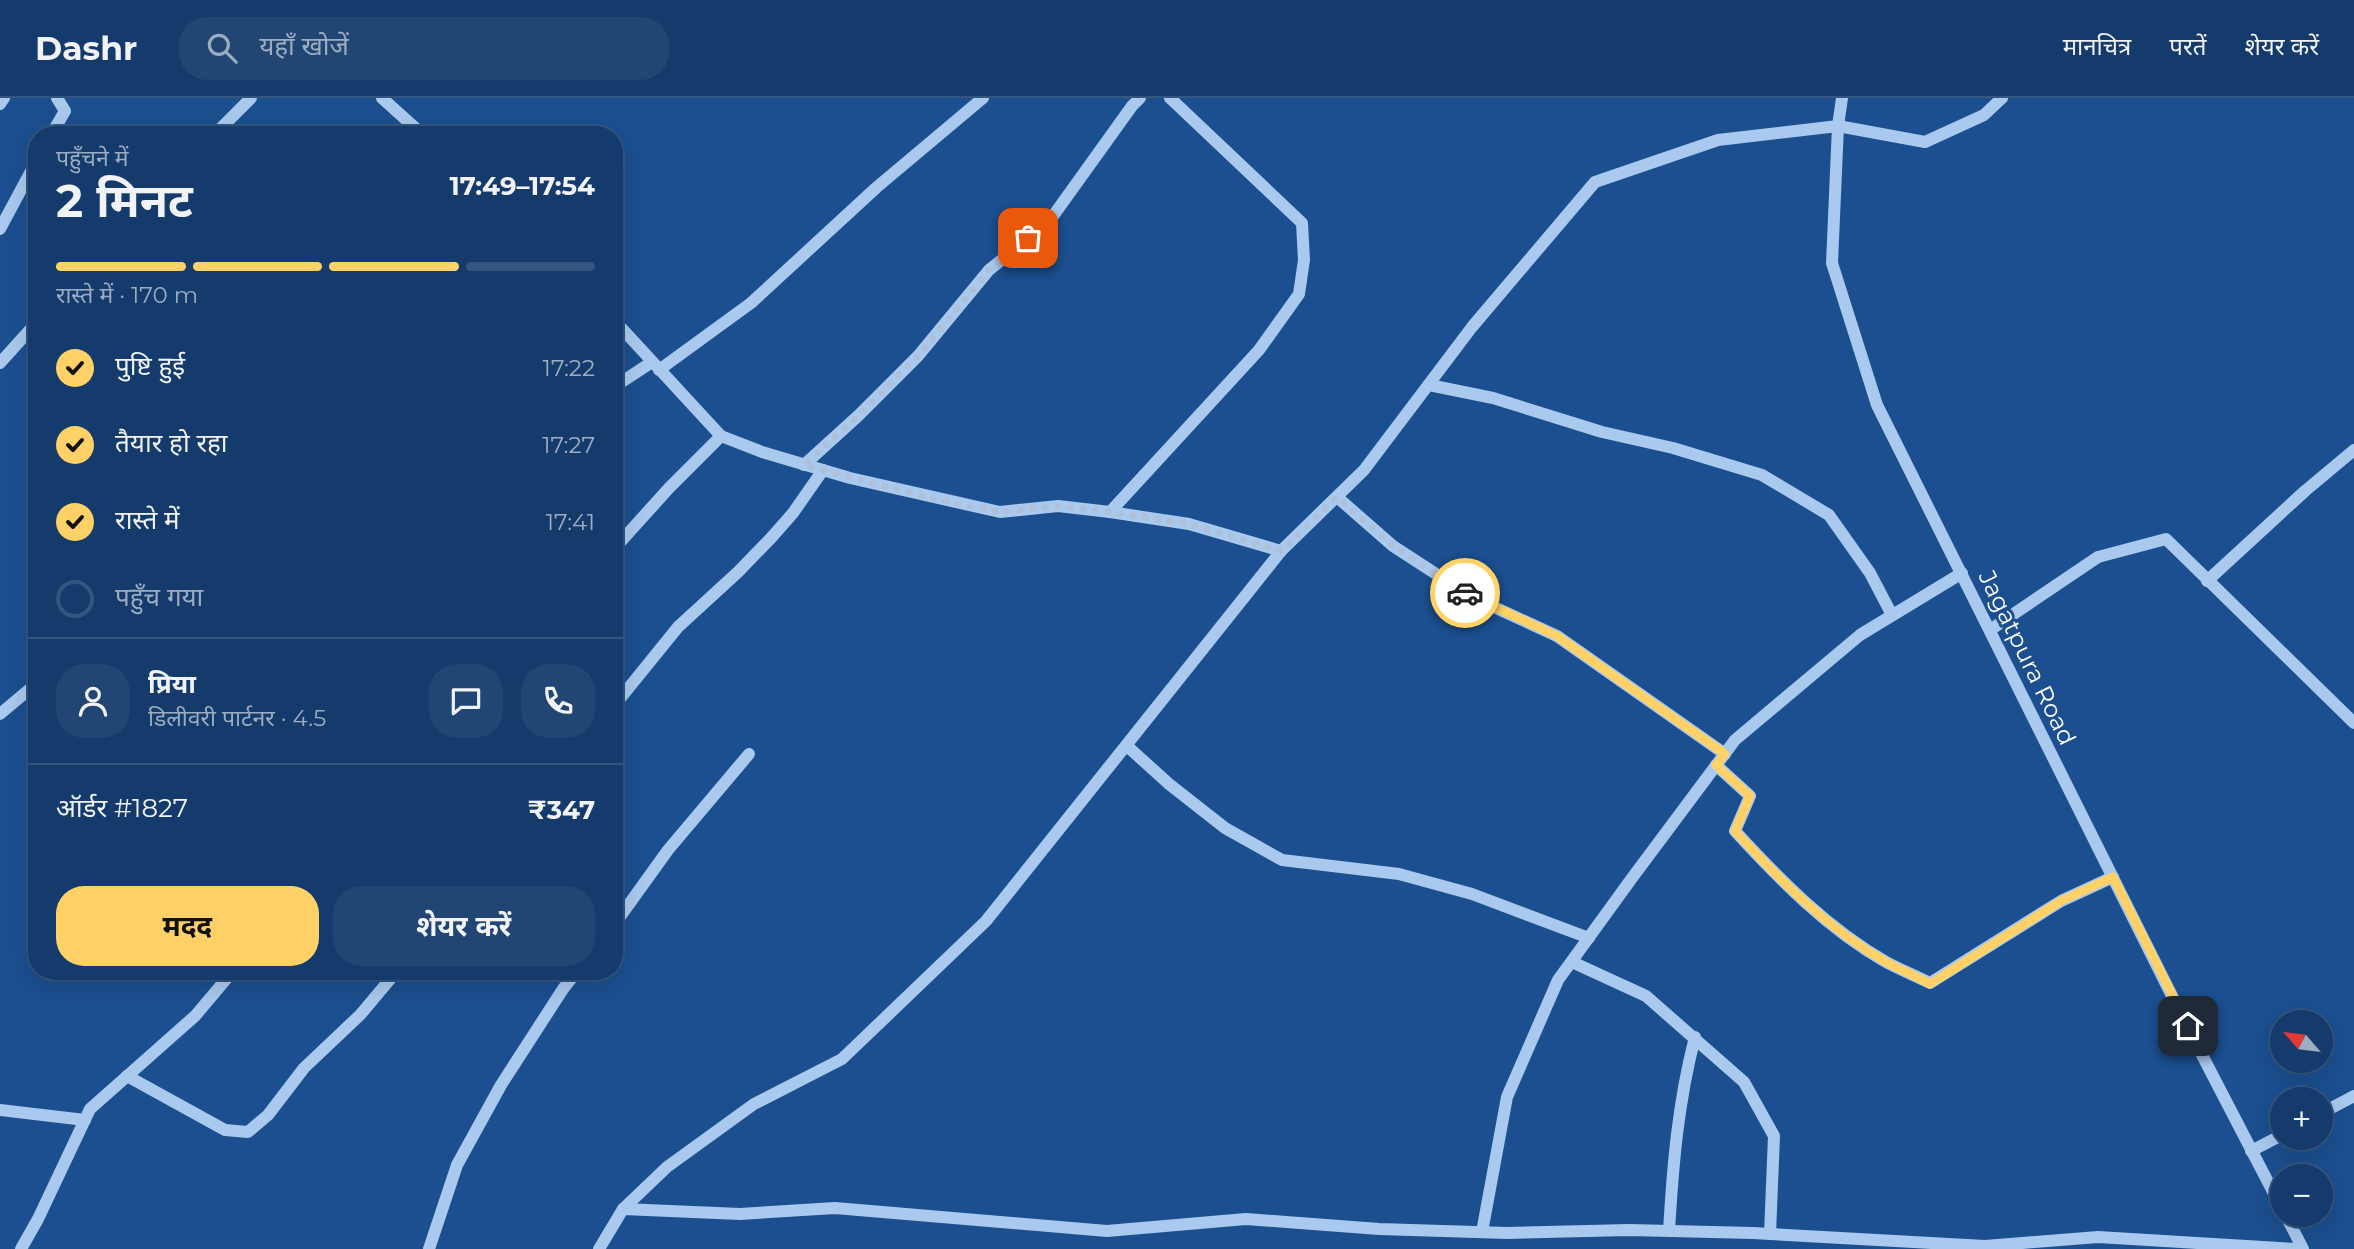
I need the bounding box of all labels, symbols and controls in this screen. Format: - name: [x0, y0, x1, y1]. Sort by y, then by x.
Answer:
- search box: [179, 17, 669, 80]
- text: Dashr: [35, 28, 137, 68]
- icon: search: [203, 29, 241, 67]
- text: यहाँ खोजें: [259, 30, 349, 62]
- text: मानचित्र: [2063, 32, 2131, 61]
- text: परतें: [2169, 32, 2206, 61]
- text: शेयर करें: [2244, 32, 2319, 61]
- text: पहुँचने में: [56, 144, 128, 172]
- text: 17:49–17:54: [449, 170, 595, 202]
- text: 2 मिनट: [56, 172, 193, 229]
- pin: [998, 208, 1058, 268]
- icon: bag: [1009, 219, 1047, 257]
- text: रास्ते में · 170 m: [56, 281, 198, 309]
- icon: check: [56, 349, 94, 387]
- text: पुष्टि हुई: [115, 350, 185, 382]
- text: 17:22: [543, 354, 595, 382]
- icon: check: [56, 426, 94, 464]
- text: तैयार हो रहा: [115, 427, 228, 459]
- text: 17:27: [542, 431, 595, 459]
- icon: check: [56, 503, 94, 541]
- text: रास्ते में: [115, 504, 180, 536]
- text: 17:41: [546, 508, 595, 536]
- courier: [1430, 558, 1500, 628]
- street label: Jagatpura Road: [1972, 565, 2082, 750]
- icon: car: [1446, 574, 1484, 612]
- text: पहुँच गया: [115, 581, 203, 613]
- button: person: [56, 664, 130, 738]
- button: chat: [429, 664, 503, 738]
- button: phone: [521, 664, 595, 738]
- text: प्रिया: [148, 668, 196, 700]
- text: डिलीवरी पार्टनर · 4.5: [148, 704, 326, 732]
- text: ऑर्डर #1827: [56, 792, 188, 824]
- text: ₹347: [528, 794, 595, 826]
- button: मदद: [56, 886, 319, 966]
- button: शेयर करें: [333, 886, 595, 966]
- pin: [2158, 996, 2218, 1056]
- icon: home: [2169, 1007, 2207, 1045]
- north arrow: [2270, 1010, 2333, 1073]
- map controls: [2270, 1010, 2333, 1227]
- button: +: [2270, 1087, 2333, 1150]
- button: −: [2270, 1164, 2333, 1227]

